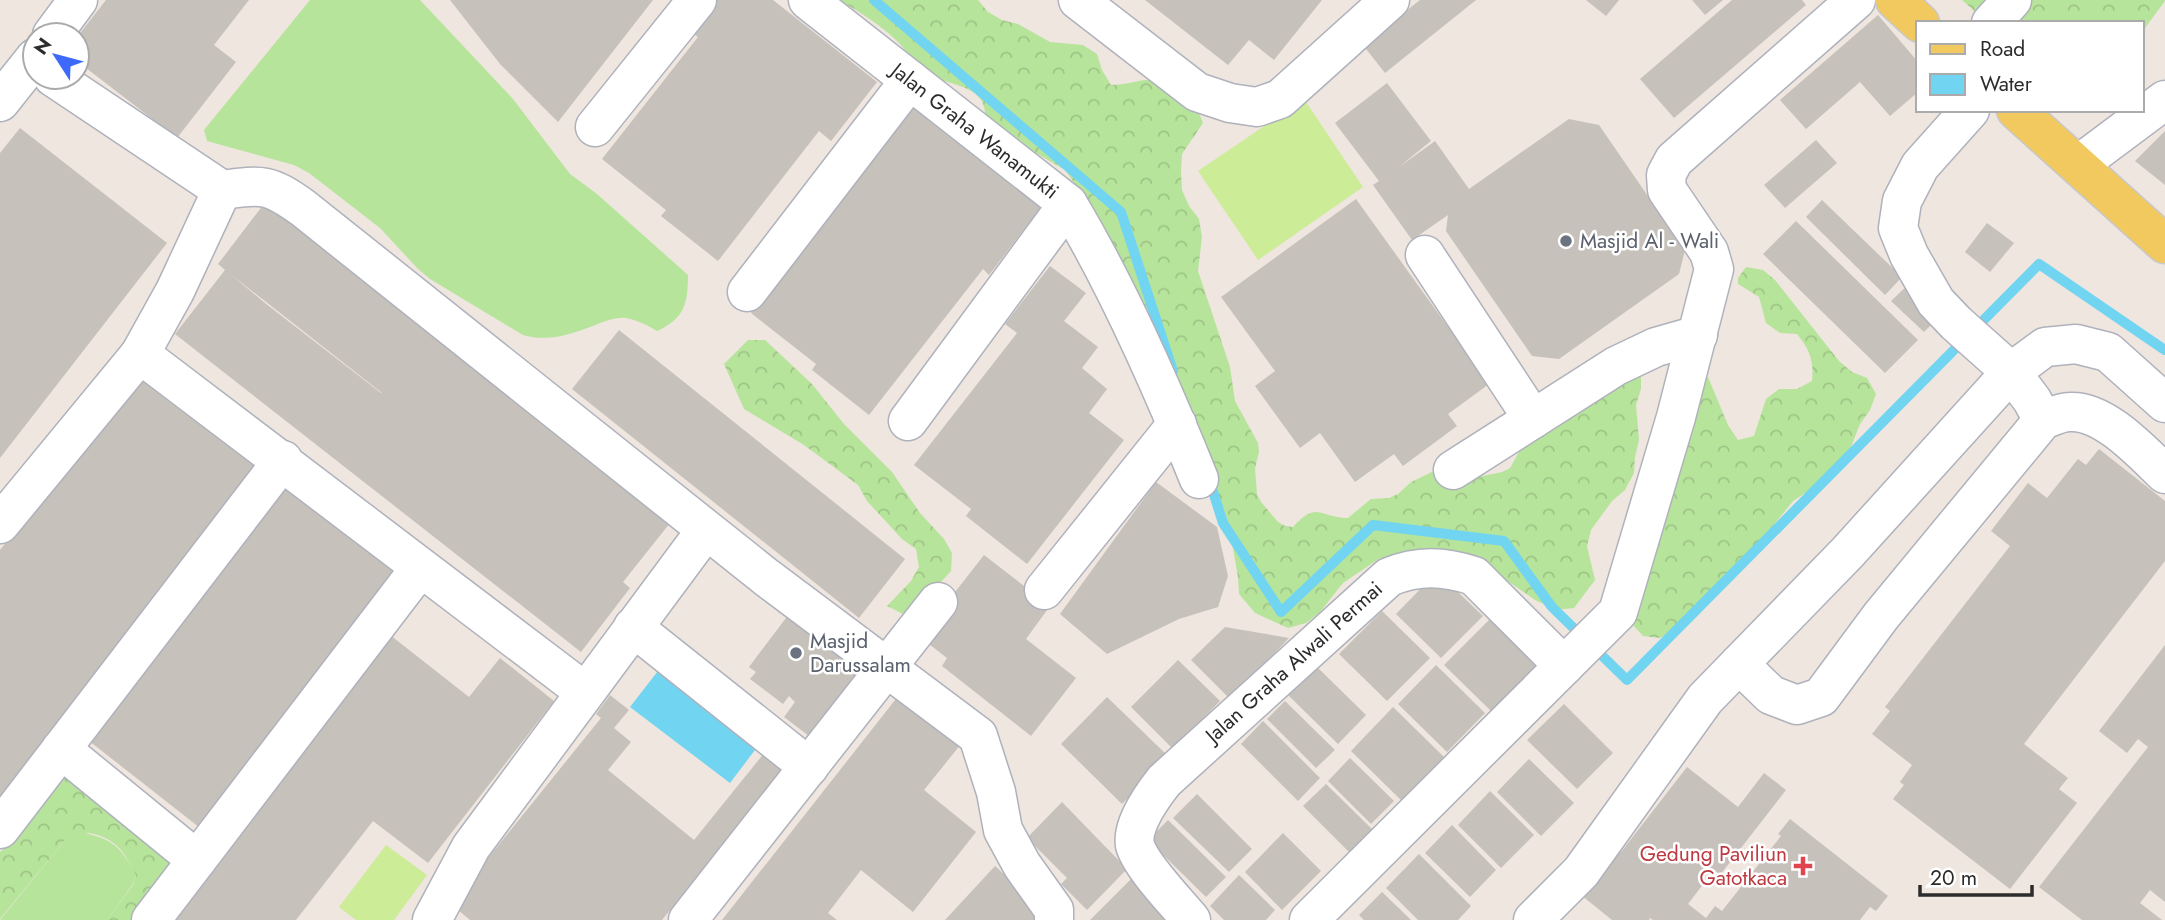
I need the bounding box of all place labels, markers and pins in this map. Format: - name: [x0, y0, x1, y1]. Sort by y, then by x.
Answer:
- place label: Masjid Al - Wali: [1580, 226, 1719, 256]
- marker: Masjid Al - Wali: [1558, 233, 1574, 249]
- place label: Masjid Darussalam: [810, 626, 911, 680]
- marker: Masjid Darussalam: [788, 645, 804, 661]
- place label: Gedung Paviliun Gatotkaca: [1640, 839, 1787, 893]
- marker: Gedung Paviliun Gatotkaca: [1793, 856, 1813, 876]

